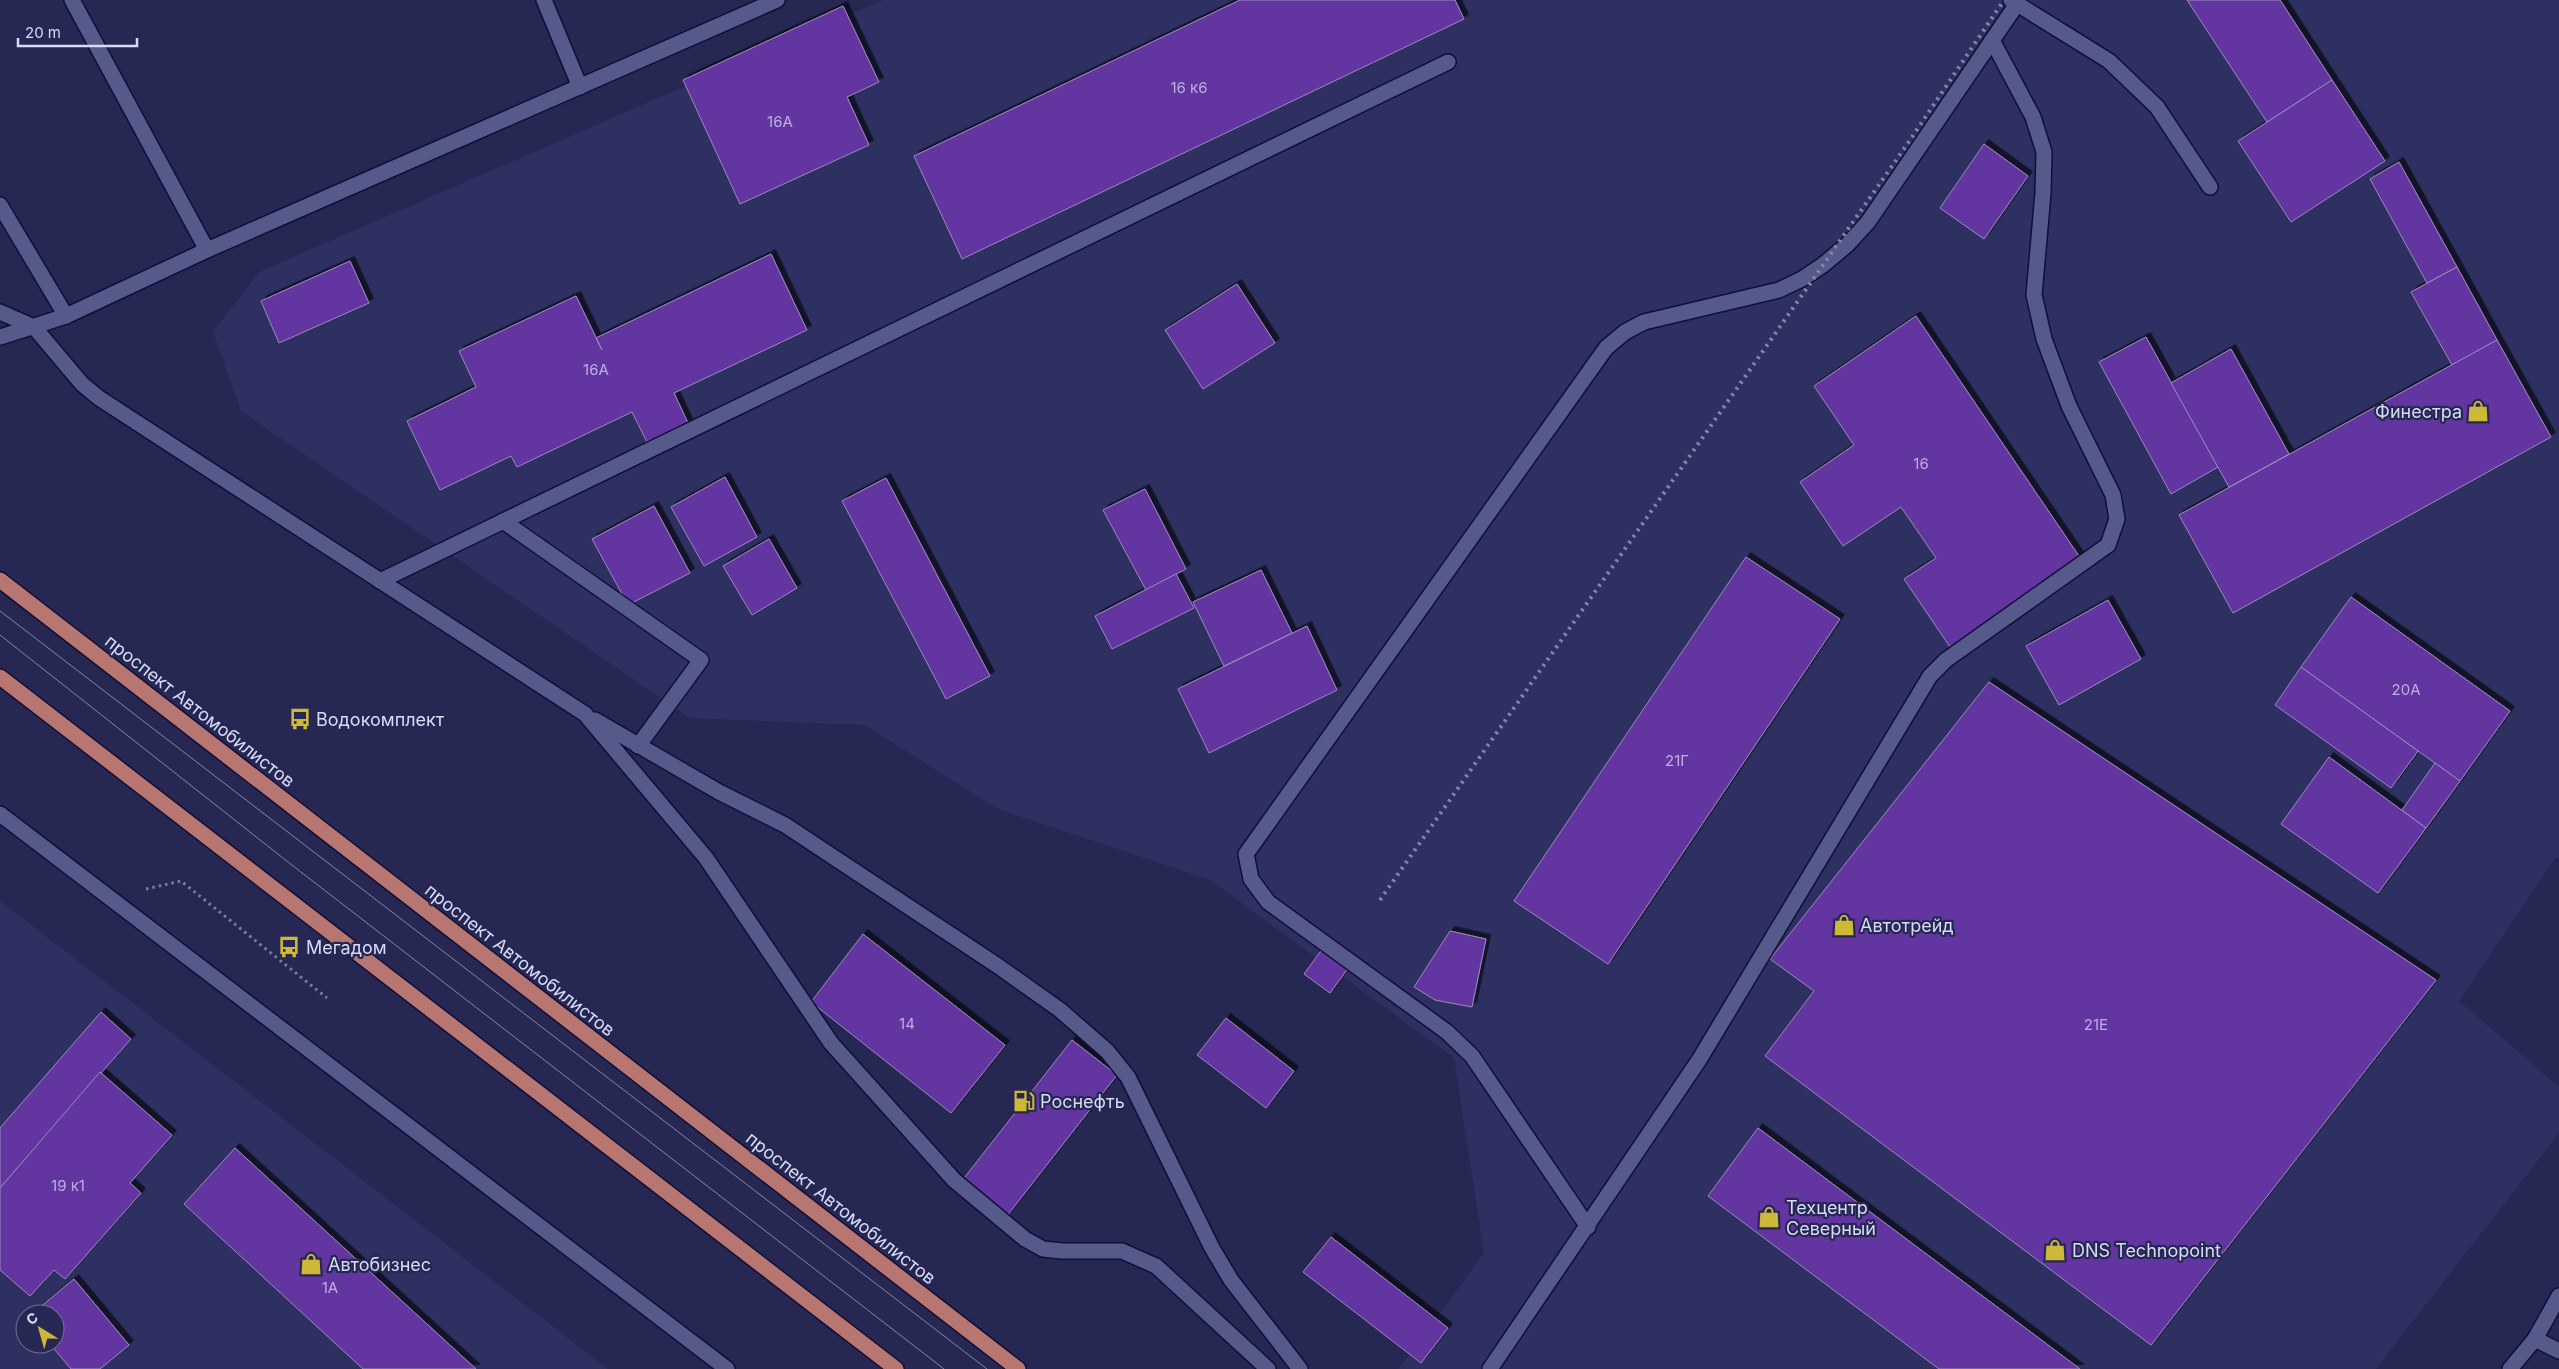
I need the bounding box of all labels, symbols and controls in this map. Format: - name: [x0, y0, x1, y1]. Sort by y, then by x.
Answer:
- scale bar: [18, 15, 136, 47]
- text: 20 m: [25, 23, 61, 42]
- house number: 16 к6: [1170, 78, 1208, 97]
- house number: 16А: [767, 112, 793, 131]
- house number: 16А: [583, 360, 609, 379]
- shop icon: Финестра: [2465, 398, 2491, 424]
- place label: Финестра: [2375, 401, 2462, 422]
- house number: 16: [1913, 454, 1929, 473]
- street label: проспект Автомобилистов: [101, 630, 299, 792]
- house number: 20А: [2392, 680, 2420, 699]
- bus stop icon: Водокомплект: [287, 706, 313, 732]
- place label: Водокомплект: [316, 709, 445, 730]
- house number: 21Г: [1665, 751, 1689, 770]
- street label: проспект Автомобилистов: [421, 879, 619, 1041]
- shop icon: Автотрейд: [1831, 912, 1857, 938]
- place label: Автотрейд: [1860, 915, 1954, 936]
- bus stop icon: Мегадом: [276, 934, 302, 960]
- place label: Мегадом: [306, 937, 387, 958]
- house number: 14: [899, 1014, 915, 1033]
- house number: 21Е: [2084, 1015, 2108, 1034]
- fuel station icon: Роснефть: [1011, 1088, 1037, 1114]
- place label: Роснефть: [1040, 1091, 1125, 1112]
- street label: проспект Автомобилистов: [742, 1127, 940, 1289]
- house number: 19 к1: [51, 1176, 85, 1195]
- place label: Техцентр Северный: [1786, 1197, 1876, 1239]
- shop icon: Техцентр Северный: [1756, 1204, 1782, 1230]
- shop icon: DNS Technopoint: [2042, 1237, 2068, 1263]
- place label: DNS Technopoint: [2072, 1240, 2221, 1261]
- shop icon: Автобизнес: [298, 1251, 324, 1277]
- place label: Автобизнес: [328, 1254, 431, 1275]
- house number: 1А: [322, 1278, 338, 1297]
- north arrow: [15, 1304, 65, 1354]
- text: С: [23, 1308, 41, 1328]

